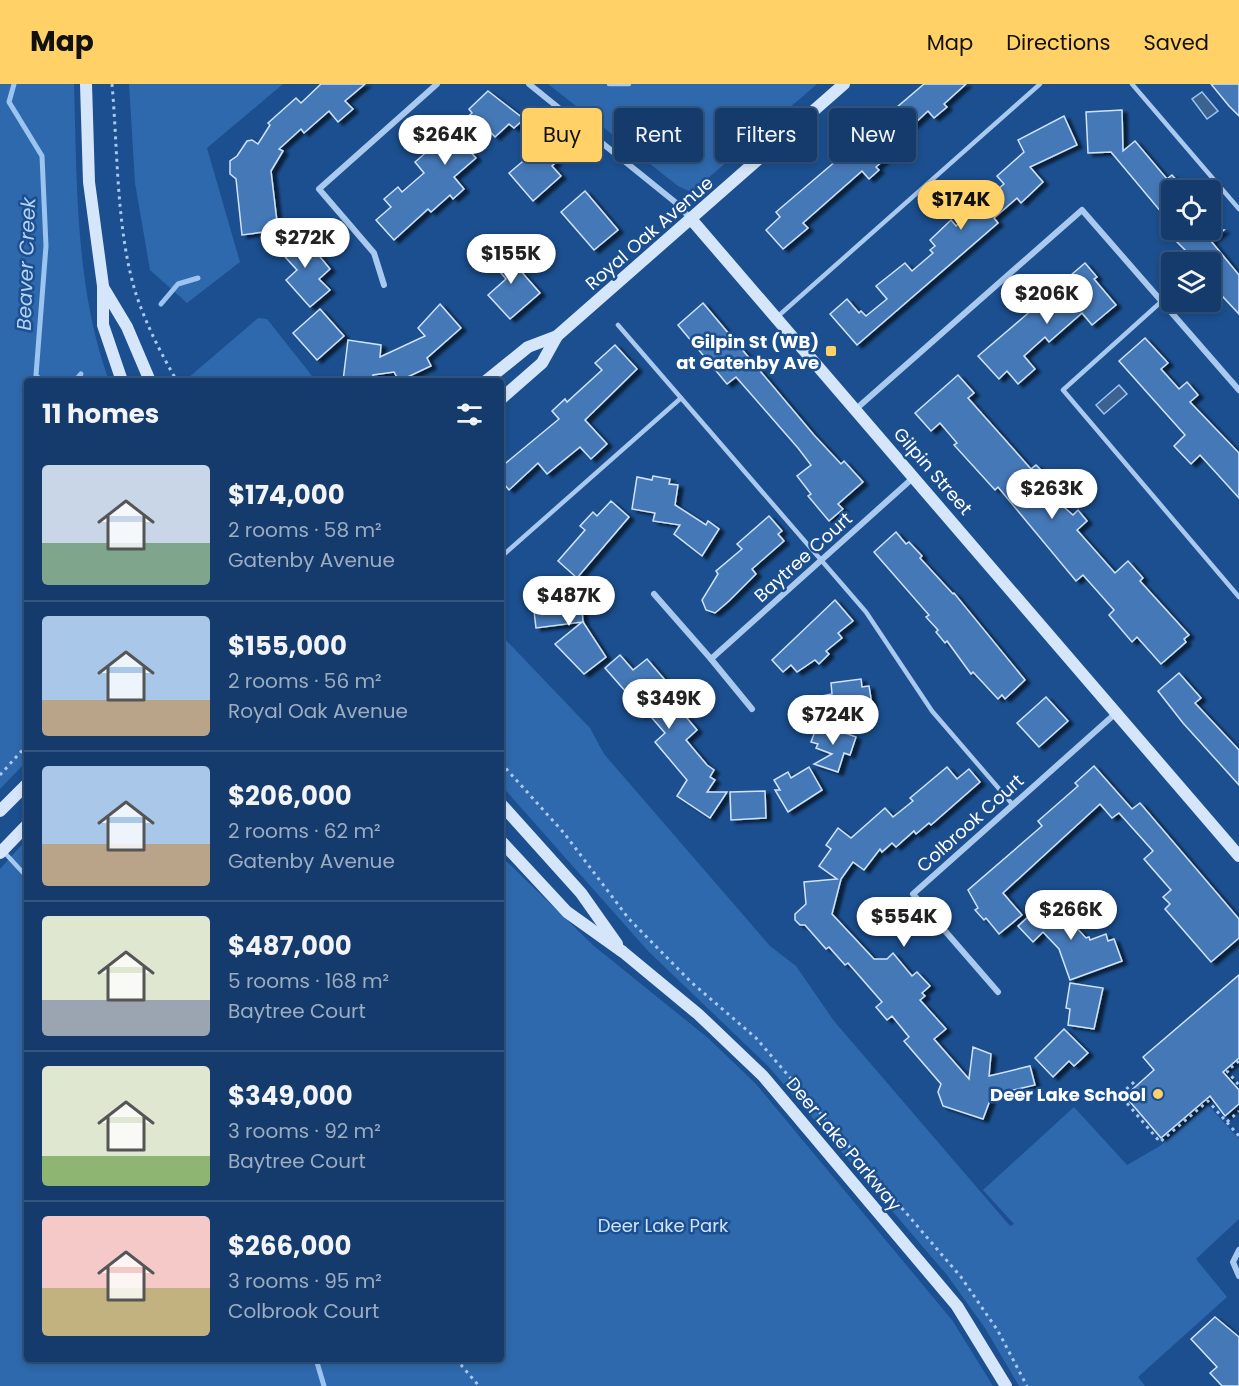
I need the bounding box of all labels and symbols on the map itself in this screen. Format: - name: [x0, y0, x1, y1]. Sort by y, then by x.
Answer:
- pin: $264K: [403, 115, 487, 166]
- street label: Royal Oak Avenue: [580, 170, 718, 296]
- pin: $174K: [919, 180, 1003, 231]
- water label: Beaver Creek: [10, 195, 42, 331]
- pin: $272K: [263, 218, 347, 269]
- pin: $155K: [469, 234, 553, 285]
- pin: $206K: [1005, 274, 1089, 325]
- place label: Gilpin St (WB) at Gatenby Ave: [676, 329, 819, 375]
- marker: Gilpin St (WB) at Gatenby Ave: [824, 344, 838, 358]
- street label: Gilpin Street: [888, 422, 978, 520]
- pin: $263K: [1010, 469, 1094, 520]
- street label: Baytree Court: [749, 506, 857, 608]
- pin: $487K: [527, 576, 611, 627]
- pin: $349K: [627, 679, 711, 730]
- pin: $724K: [791, 695, 875, 746]
- street label: Colbrook Court: [911, 768, 1029, 878]
- pin: $266K: [1029, 890, 1113, 941]
- pin: $554K: [862, 897, 946, 948]
- street label: Deer Lake Parkway: [781, 1072, 907, 1216]
- place label: Deer Lake School: [990, 1082, 1146, 1107]
- marker: Deer Lake School: [1151, 1087, 1165, 1101]
- park label: Deer Lake Park: [598, 1213, 729, 1238]

